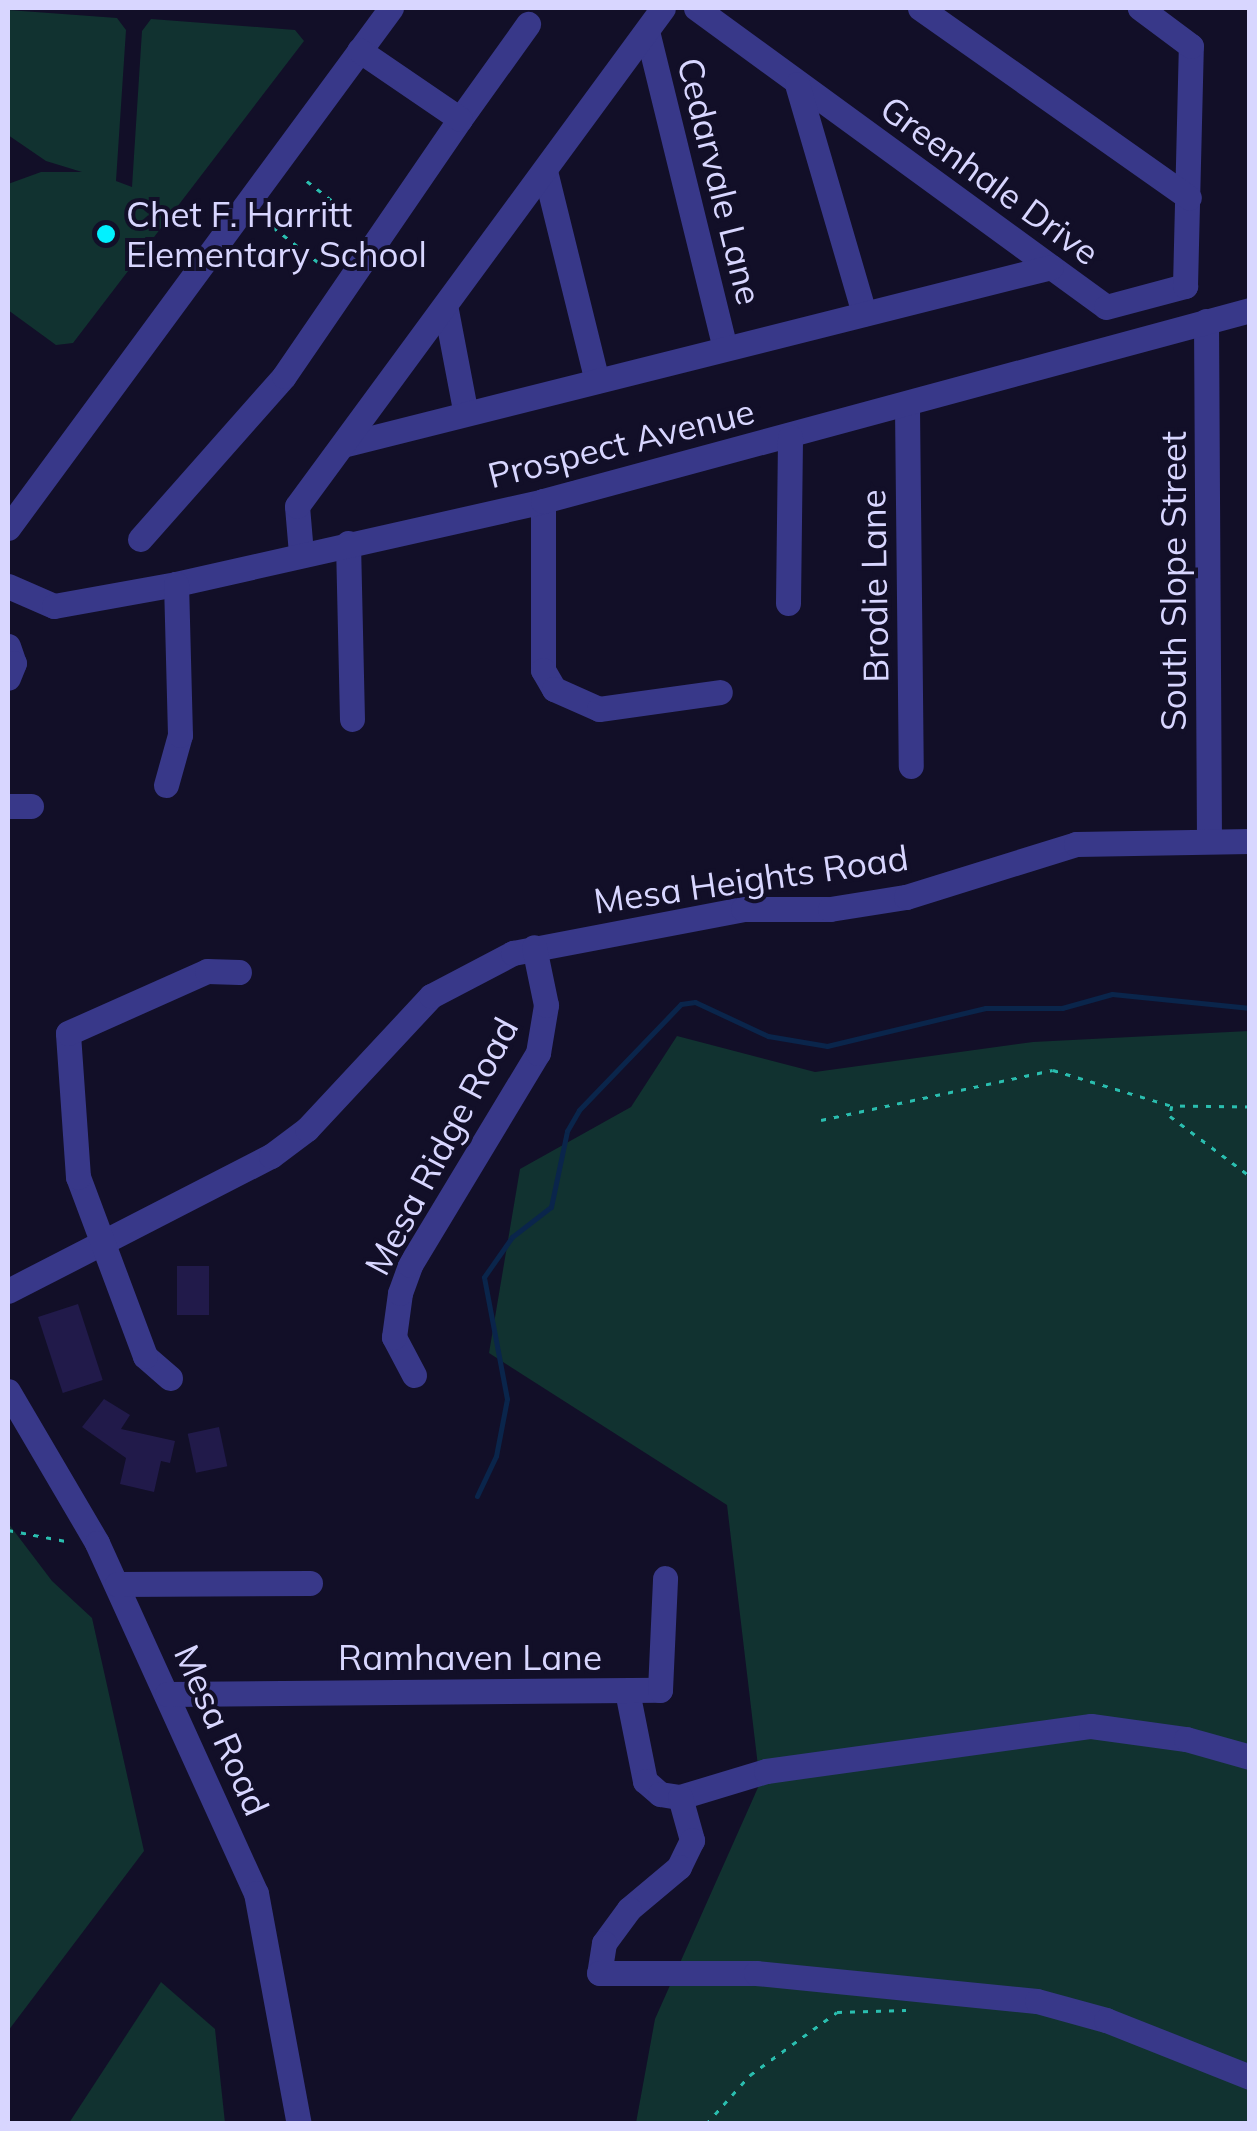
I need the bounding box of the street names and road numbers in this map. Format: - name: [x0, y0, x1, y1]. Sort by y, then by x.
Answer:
- street label: Cedarvale Lane: [669, 53, 771, 309]
- street label: Greenhale Drive: [873, 87, 1107, 273]
- street label: Prospect Avenue: [484, 390, 758, 496]
- street label: South Slope Street: [1152, 431, 1194, 731]
- street label: Brodie Lane: [851, 489, 897, 683]
- street label: Mesa Heights Road: [591, 836, 911, 922]
- street label: Mesa Ridge Road: [356, 1010, 526, 1282]
- street label: Ramhaven Lane: [338, 1636, 602, 1678]
- street label: Mesa Road: [166, 1638, 278, 1822]

